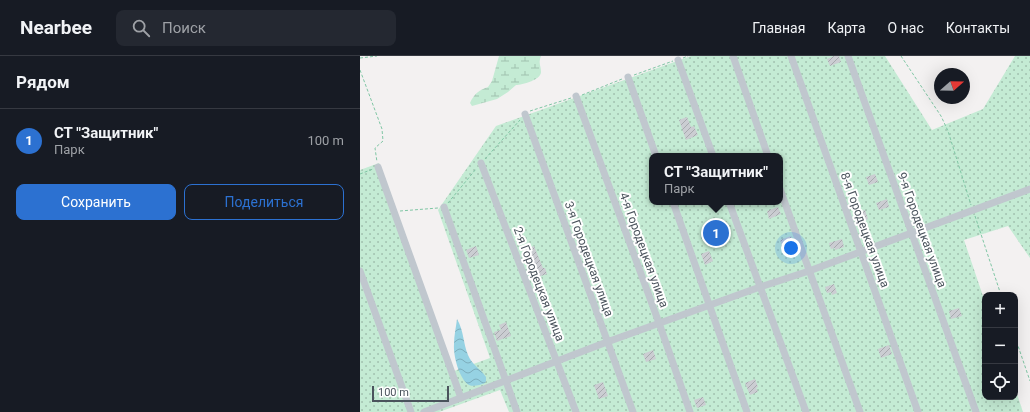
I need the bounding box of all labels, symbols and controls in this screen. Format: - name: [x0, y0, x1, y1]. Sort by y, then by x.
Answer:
- search box: [116, 10, 396, 46]
- text: Nearbee: [20, 16, 92, 39]
- icon: search: [130, 17, 152, 39]
- text: Поиск: [162, 19, 206, 37]
- text: Главная: [752, 20, 805, 36]
- text: Карта: [827, 20, 866, 36]
- text: О нас: [888, 20, 924, 36]
- text: Контакты: [946, 20, 1010, 36]
- north arrow: [934, 68, 970, 104]
- text: Рядом: [16, 72, 70, 92]
- text: СТ "Защитник": [54, 124, 158, 142]
- text: 1: [25, 133, 33, 148]
- text: 100 m: [307, 133, 344, 148]
- text: Парк: [54, 142, 85, 157]
- popup: [649, 153, 783, 205]
- text: СТ "Защитник": [664, 163, 768, 181]
- street label: 8-я Городецкая улица: [838, 171, 892, 289]
- street label: 9-я Городецкая улица: [895, 171, 949, 289]
- text: Парк: [664, 181, 695, 196]
- button: Сохранить: [16, 184, 176, 220]
- button: Поделиться: [184, 184, 344, 220]
- street label: 4-я Городецкая улица: [617, 191, 671, 309]
- street label: 3-я Городецкая улица: [562, 200, 616, 318]
- pin: 1: [703, 218, 729, 248]
- street label: 2-я Городецкая улица: [511, 225, 567, 343]
- your location: [781, 238, 801, 258]
- map controls: [982, 292, 1018, 400]
- button: +: [982, 292, 1018, 328]
- button: −: [982, 328, 1018, 364]
- button: locate: [982, 364, 1018, 400]
- scale bar: [372, 384, 449, 403]
- text: 100 m: [378, 386, 409, 399]

